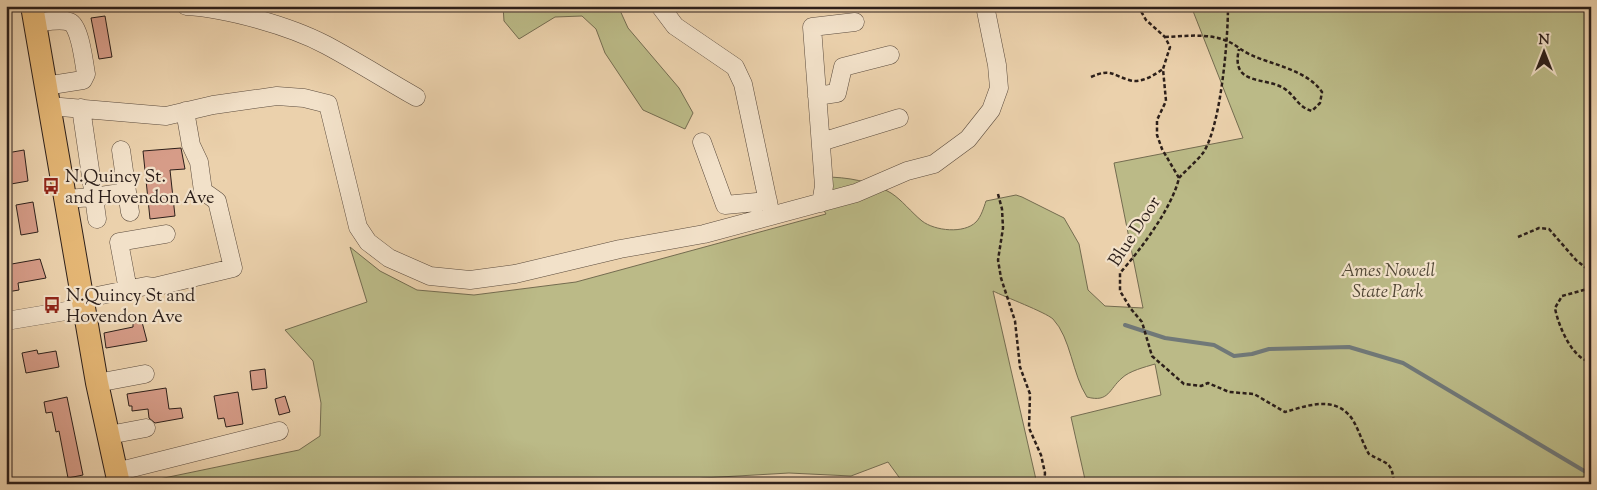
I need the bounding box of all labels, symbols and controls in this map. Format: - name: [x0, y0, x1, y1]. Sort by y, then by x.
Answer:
- north arrow: [1520, 28, 1570, 78]
- text: N: [1538, 31, 1550, 51]
- place label: N.Quincy St. and Hovendon Ave: [65, 165, 214, 212]
- bus stop icon: N.Quincy St. and Hovendon Ave: [41, 176, 61, 196]
- street label: Blue Door: [1103, 192, 1168, 272]
- park label: Ames Nowell State Park: [1341, 259, 1435, 306]
- place label: N.Quincy St and Hovendon Ave: [66, 284, 195, 331]
- bus stop icon: N.Quincy St and Hovendon Ave: [42, 295, 62, 315]

